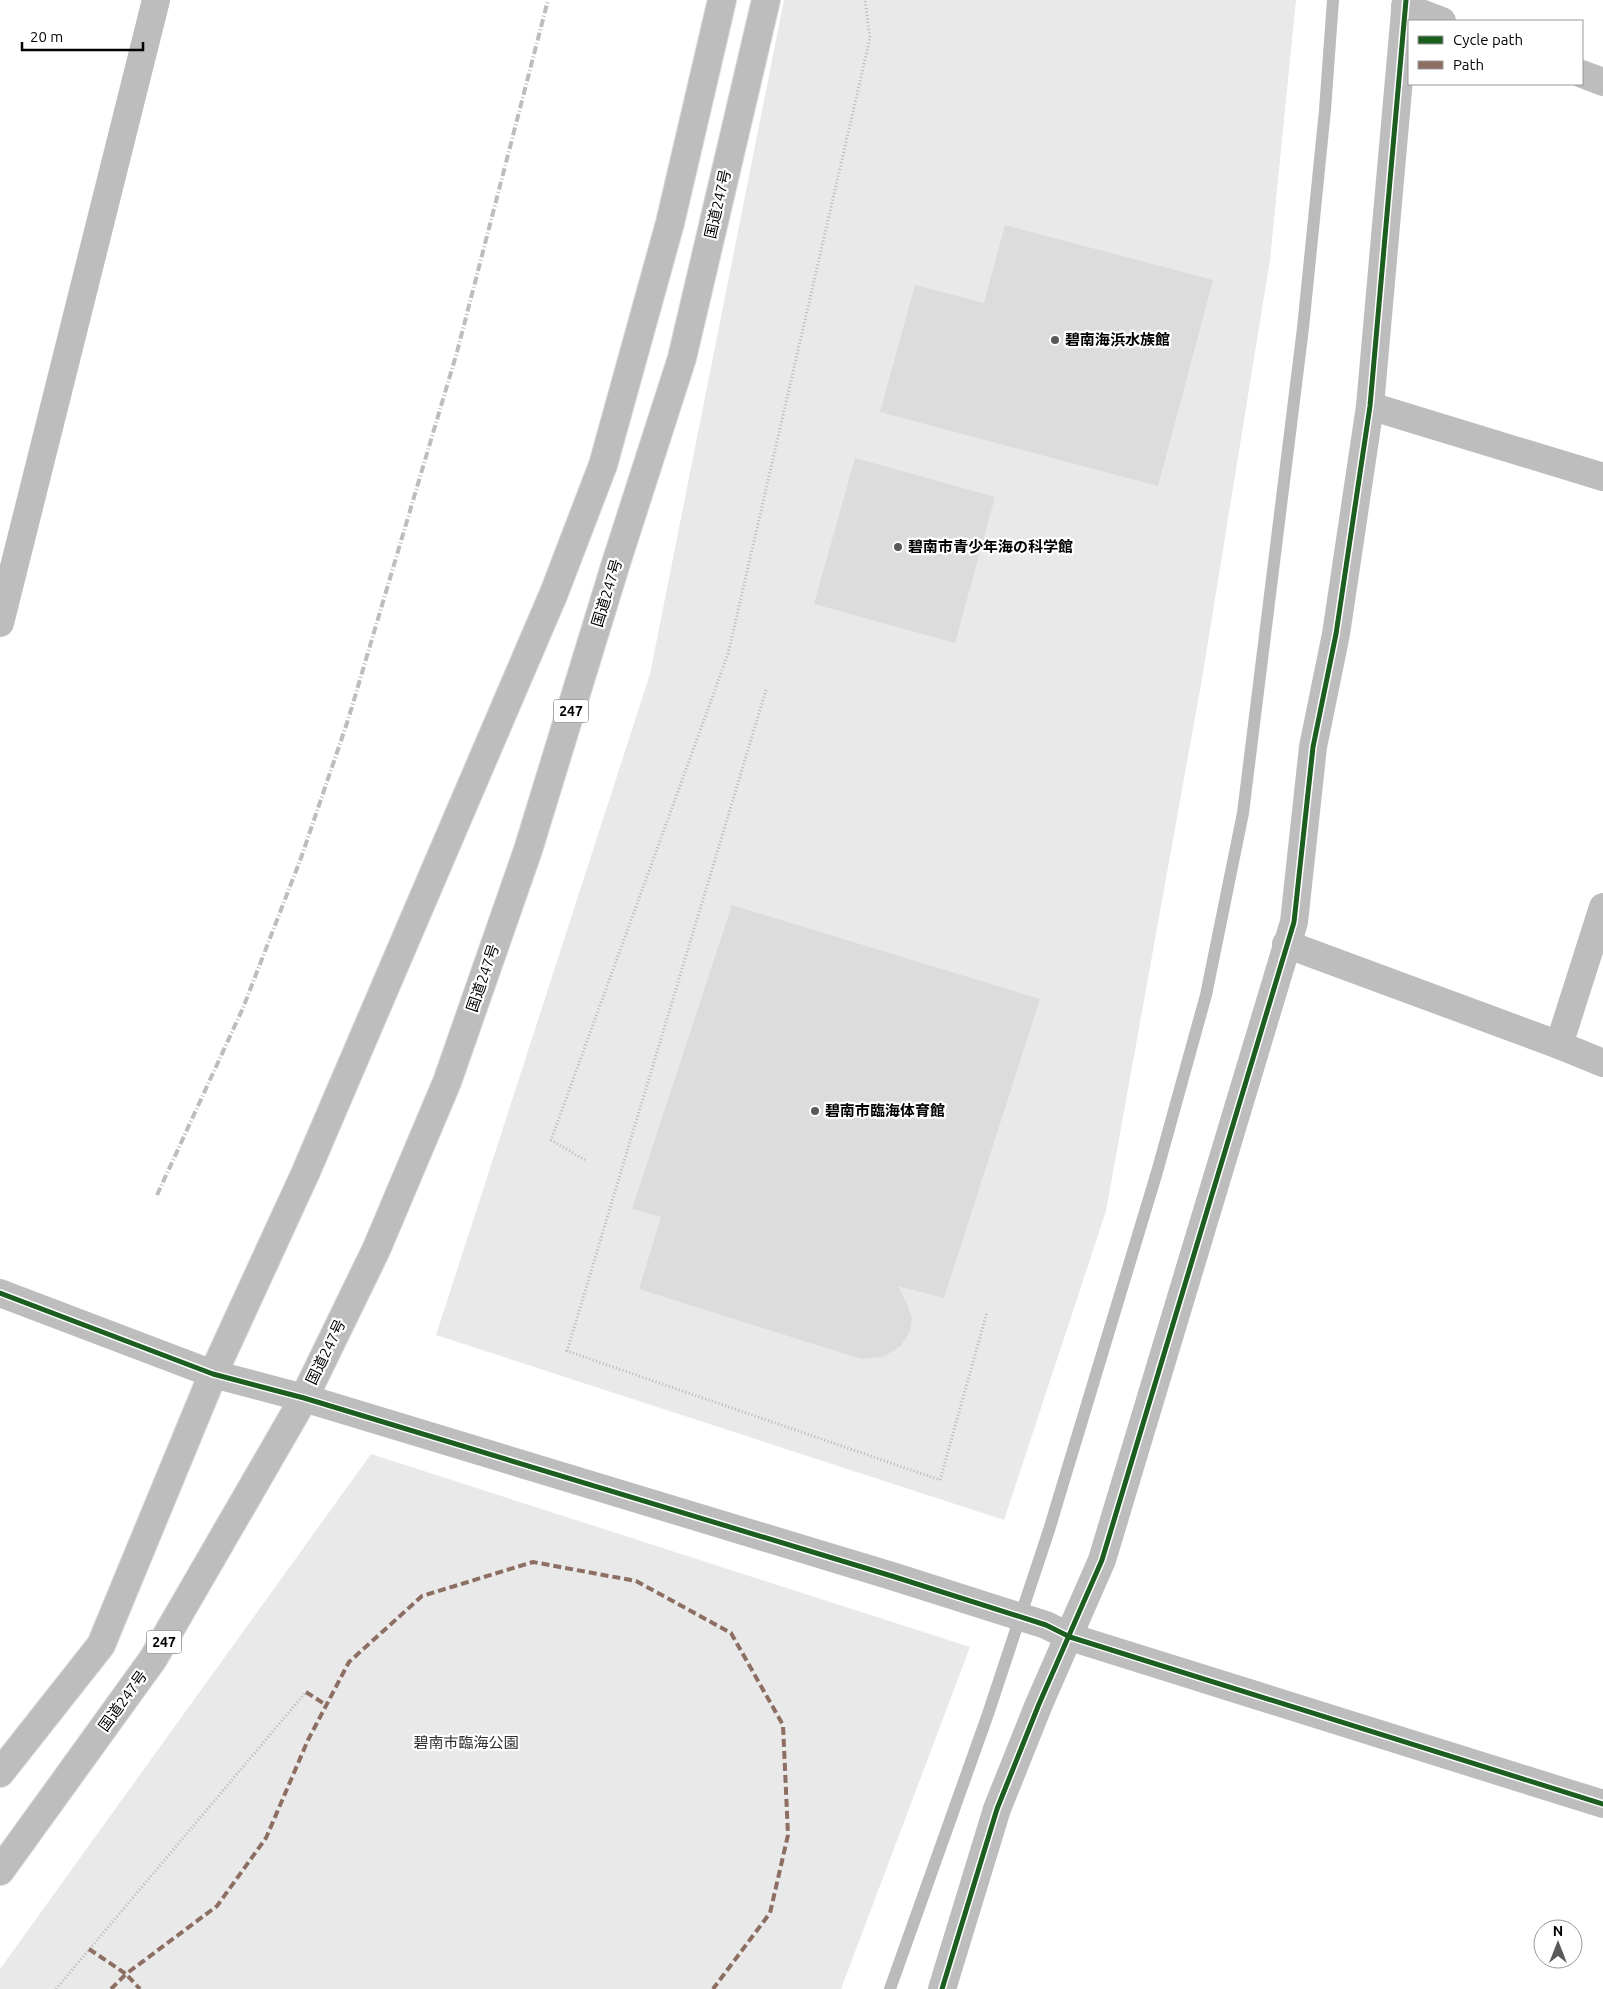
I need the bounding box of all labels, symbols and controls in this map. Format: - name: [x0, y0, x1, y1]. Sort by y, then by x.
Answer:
- scale bar: [22, 20, 144, 52]
- legend: [1408, 20, 1583, 85]
- text: 20 m: [30, 28, 63, 45]
- text: Cycle path: [1453, 31, 1523, 48]
- text: Path: [1453, 56, 1484, 73]
- street label: 国道247号: [701, 168, 734, 240]
- place label: 碧南海浜水族館: [1065, 331, 1170, 348]
- marker: 碧南海浜水族館: [1049, 334, 1061, 346]
- place label: 碧南市青少年海の科学館: [908, 538, 1073, 555]
- marker: 碧南市青少年海の科学館: [892, 541, 904, 553]
- street label: 国道247号: [588, 557, 625, 629]
- road number: 247: [554, 699, 588, 722]
- street label: 国道247号: [463, 942, 502, 1014]
- place label: 碧南市臨海体育館: [825, 1102, 945, 1119]
- marker: 碧南市臨海体育館: [809, 1105, 821, 1117]
- street label: 国道247号: [302, 1316, 349, 1387]
- road number: 247: [146, 1630, 182, 1654]
- street label: 国道247号: [95, 1667, 150, 1734]
- park label: 碧南市臨海公園: [413, 1734, 519, 1751]
- north arrow: [1533, 1919, 1583, 1969]
- text: N: [1553, 1923, 1563, 1939]

